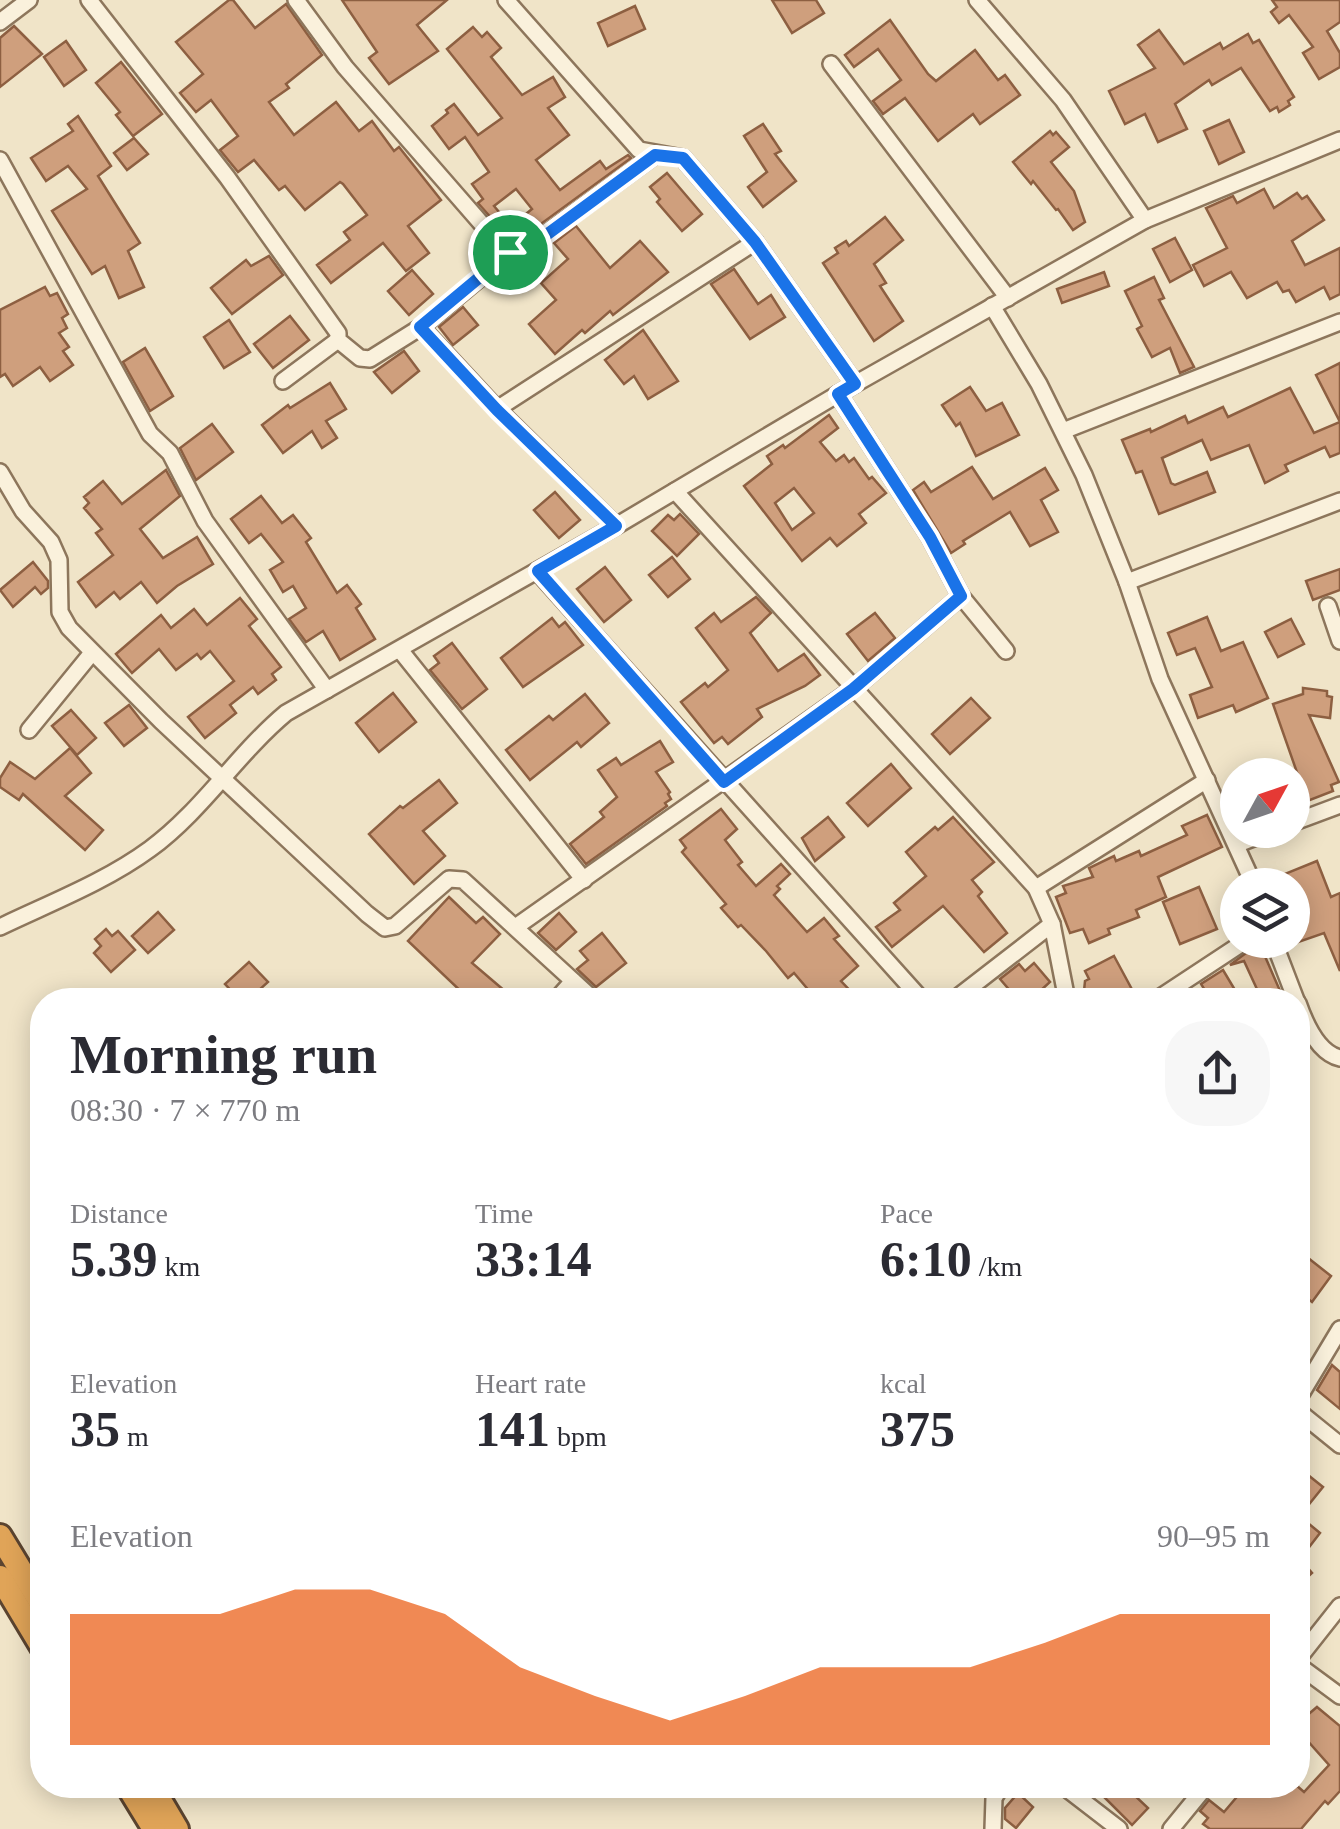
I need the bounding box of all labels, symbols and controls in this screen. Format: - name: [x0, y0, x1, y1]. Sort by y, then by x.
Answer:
- pin: [468, 210, 553, 295]
- icon: arrive: [483, 225, 538, 280]
- north arrow: [1220, 758, 1310, 848]
- map controls: [1220, 758, 1310, 958]
- button: layers: [1220, 868, 1310, 958]
- button: share: [1165, 1021, 1270, 1126]
- text: Morning run: [70, 1024, 377, 1085]
- text: 08:30 · 7 × 770 m: [70, 1092, 300, 1128]
- text: Distance: [70, 1198, 168, 1229]
- text: Time: [475, 1198, 533, 1229]
- text: Pace: [880, 1198, 933, 1229]
- text: 5.39: [70, 1231, 158, 1287]
- text: 33:14: [475, 1231, 592, 1287]
- text: 6:10: [880, 1231, 972, 1287]
- text: km: [158, 1251, 200, 1282]
- text: /km: [972, 1251, 1022, 1282]
- text: Elevation: [70, 1368, 177, 1399]
- text: Heart rate: [475, 1368, 586, 1399]
- text: kcal: [880, 1368, 927, 1399]
- text: 35: [70, 1401, 120, 1457]
- text: 141: [475, 1401, 550, 1457]
- text: 375: [880, 1401, 955, 1457]
- text: m: [120, 1421, 149, 1452]
- text: bpm: [550, 1421, 607, 1452]
- text: Elevation: [70, 1518, 193, 1554]
- text: 90–95 m: [1157, 1518, 1270, 1554]

